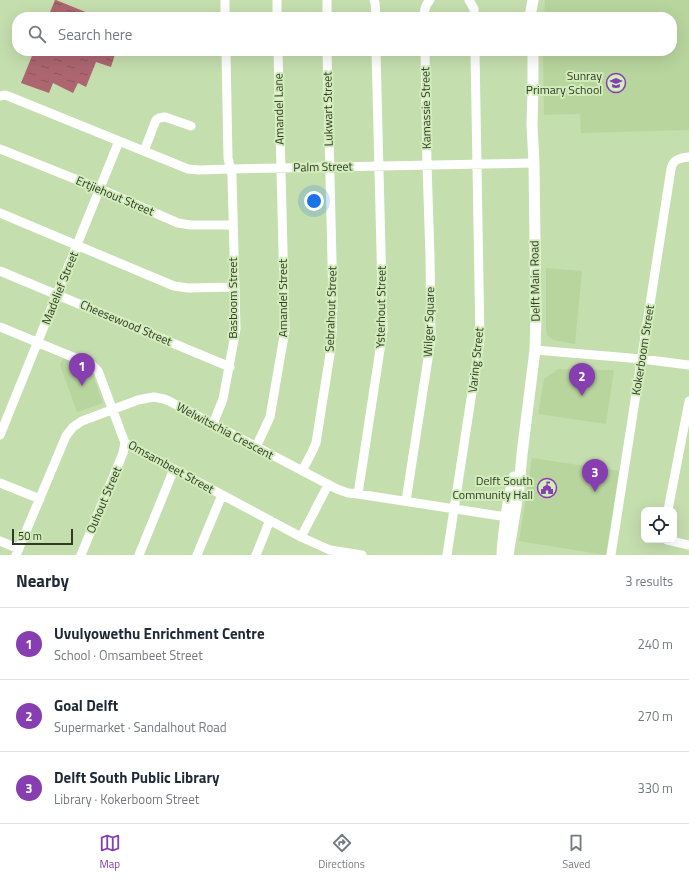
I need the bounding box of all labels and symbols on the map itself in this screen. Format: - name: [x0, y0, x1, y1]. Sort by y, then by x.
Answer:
- street label: Kamassie Street: [415, 66, 436, 149]
- place label: Sunray Primary School: [526, 66, 602, 99]
- street label: Lukwart Street: [317, 71, 338, 147]
- school or university icon: Sunray Primary School: [605, 72, 627, 94]
- street label: Amandel Lane: [268, 73, 289, 145]
- street label: Palm Street: [293, 156, 354, 177]
- street label: Ertjiehout Street: [73, 171, 158, 221]
- your location: [304, 191, 324, 211]
- street label: Delft Main Road: [524, 240, 545, 322]
- street label: Madelief Street: [36, 248, 83, 327]
- street label: Basboom Street: [223, 256, 242, 339]
- street label: Amandel Street: [273, 258, 292, 337]
- street label: Sebrahout Street: [320, 265, 342, 352]
- street label: Ysterhout Street: [370, 265, 391, 348]
- street label: Wilger Square: [418, 286, 439, 357]
- street label: Cheesewood Street: [77, 295, 176, 351]
- street label: Kokerboom Street: [626, 303, 659, 397]
- street label: Varing Street: [463, 326, 488, 394]
- pin: 1: [69, 353, 95, 386]
- pin: 2: [569, 363, 595, 396]
- street label: Welwitschia Crescent: [173, 397, 278, 465]
- street label: Omsambeet Street: [125, 435, 218, 498]
- pin: 3: [582, 459, 608, 492]
- street label: Ouhout Street: [81, 463, 127, 536]
- place label: Delft South Community Hall: [452, 471, 533, 504]
- public building icon: Delft South Community Hall: [536, 477, 558, 499]
- scale bar: [12, 527, 73, 546]

